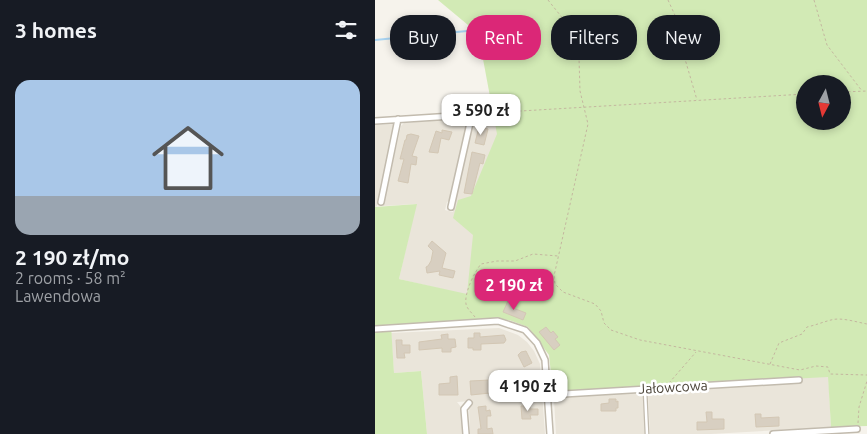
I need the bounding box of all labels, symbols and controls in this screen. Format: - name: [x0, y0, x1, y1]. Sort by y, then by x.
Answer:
- chip: Buy: [390, 15, 456, 60]
- chip: Rent: [466, 15, 541, 60]
- chip: Filters: [551, 15, 637, 60]
- chip: New: [647, 15, 720, 60]
- icon: filters: [332, 16, 360, 44]
- text: 3 homes: [15, 18, 97, 42]
- north arrow: [796, 75, 851, 130]
- map controls: [796, 75, 851, 130]
- pin: 3 590 zł: [429, 94, 533, 136]
- text: 3 590 zł: [453, 101, 509, 119]
- icon: home: [143, 113, 233, 203]
- text: 2 190 zł/mo: [15, 245, 129, 269]
- pin: 2 190 zł: [462, 268, 566, 311]
- text: 2 rooms · 58 m²: [15, 269, 126, 287]
- text: 2 190 zł: [486, 276, 542, 294]
- text: Lawendowa: [15, 287, 101, 305]
- pin: 4 190 zł: [476, 370, 580, 412]
- text: 4 190 zł: [500, 377, 556, 395]
- street label: Jałowcowa: [638, 377, 708, 397]

